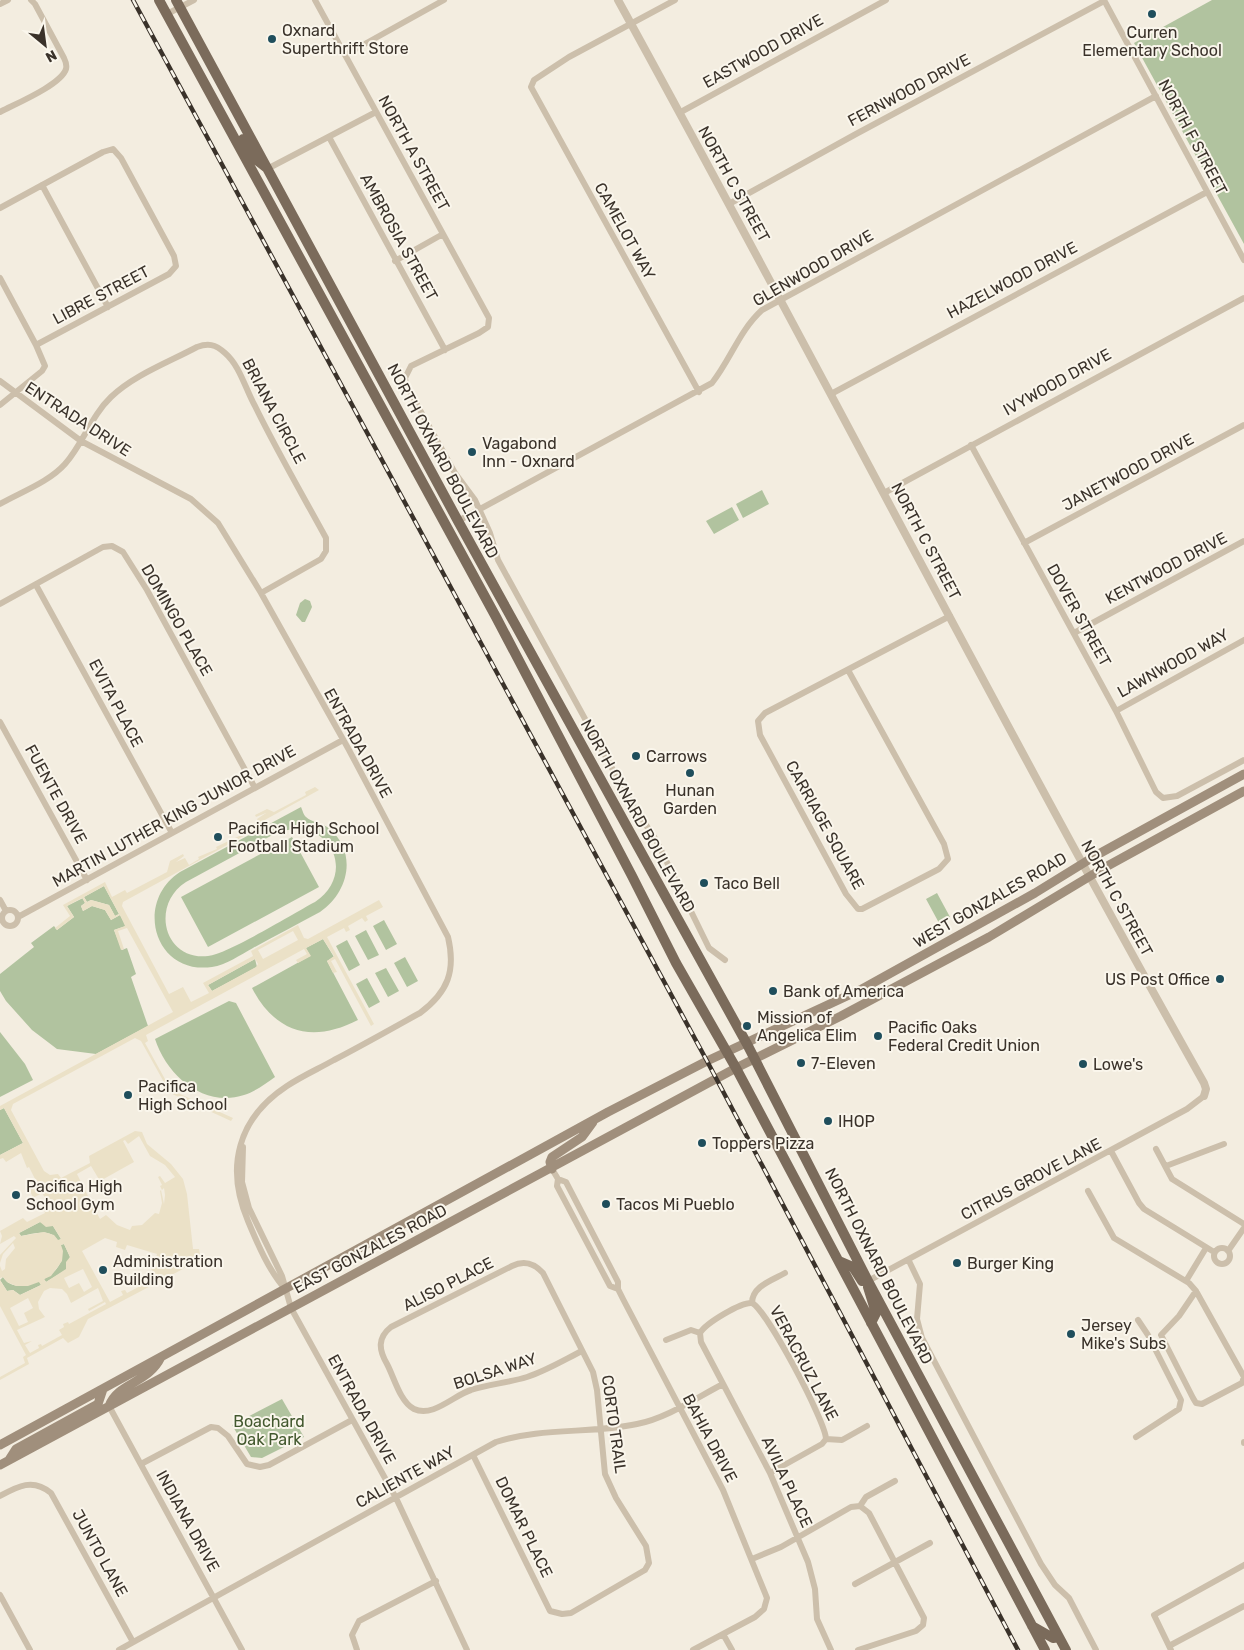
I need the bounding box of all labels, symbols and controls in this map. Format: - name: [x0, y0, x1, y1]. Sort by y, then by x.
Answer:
- marker: Curren Elementary School: [1146, 8, 1158, 20]
- street label: EASTWOOD DRIVE: [699, 10, 827, 92]
- north arrow: [20, 20, 70, 70]
- place label: Oxnard Superthrift Store: [282, 21, 409, 58]
- place label: Curren Elementary School: [1082, 23, 1222, 60]
- marker: Oxnard Superthrift Store: [266, 33, 278, 45]
- text: N: [43, 46, 60, 66]
- street label: FERNWOOD DRIVE: [845, 50, 973, 130]
- street label: NORTH F STREET: [1155, 76, 1231, 198]
- street label: NORTH A STREET: [374, 92, 454, 214]
- street label: NORTH C STREET: [694, 123, 774, 245]
- street label: AMBROSIA STREET: [356, 170, 442, 304]
- street label: CAMELOT WAY: [591, 179, 659, 283]
- street label: GLENWOOD DRIVE: [749, 226, 877, 310]
- street label: HAZELWOOD DRIVE: [943, 238, 1081, 322]
- street label: LIBRE STREET: [50, 262, 152, 328]
- street label: IVYWOOD DRIVE: [1000, 344, 1114, 420]
- street label: BRIANA CIRCLE: [238, 355, 310, 467]
- street label: NORTH OXNARD BOULEVARD: [383, 360, 503, 562]
- street label: ENTRADA DRIVE: [22, 378, 134, 460]
- street label: JANETWOOD DRIVE: [1059, 429, 1197, 515]
- place label: Vagabond Inn - Oxnard: [482, 434, 575, 471]
- marker: Vagabond Inn - Oxnard: [466, 446, 478, 458]
- street label: NORTH C STREET: [887, 479, 965, 603]
- street label: KENTWOOD DRIVE: [1102, 528, 1230, 608]
- street label: DOVER STREET: [1043, 560, 1115, 670]
- street label: DOMINGO PLACE: [137, 561, 217, 679]
- street label: LAWNWOOD WAY: [1114, 624, 1232, 702]
- street label: EVITA PLACE: [85, 656, 147, 750]
- street label: ENTRADA DRIVE: [320, 685, 396, 801]
- street label: NORTH OXNARD BOULEVARD: [577, 716, 699, 916]
- street label: FUENTE DRIVE: [21, 741, 91, 847]
- street label: MARTIN LUTHER KING JUNIOR DRIVE: [49, 741, 299, 891]
- place label: Carrows: [646, 747, 707, 766]
- marker: Carrows: [630, 750, 642, 762]
- street label: CARRIAGE SQUARE: [782, 757, 868, 893]
- marker: Hunan Garden: [684, 767, 696, 779]
- place label: Hunan Garden: [663, 781, 717, 818]
- place label: Pacifica High School Football Stadium: [228, 819, 379, 856]
- marker: Pacifica High School Football Stadium: [212, 831, 224, 843]
- street label: NORTH C STREET: [1077, 837, 1157, 959]
- street label: WEST GONZALES ROAD: [910, 848, 1070, 952]
- place label: Taco Bell: [714, 874, 780, 893]
- marker: Taco Bell: [698, 877, 710, 889]
- place label: US Post Office: [1105, 970, 1210, 989]
- marker: US Post Office: [1214, 973, 1226, 985]
- place label: Bank of America: [783, 982, 904, 1001]
- marker: Bank of America: [767, 985, 779, 997]
- place label: Mission of Angelica Elim: [757, 1008, 857, 1045]
- place label: Pacific Oaks Federal Credit Union: [888, 1018, 1040, 1055]
- marker: Mission of Angelica Elim: [741, 1020, 753, 1032]
- marker: Pacific Oaks Federal Credit Union: [872, 1030, 884, 1042]
- place label: 7-Eleven: [811, 1054, 876, 1073]
- place label: Lowe's: [1093, 1055, 1143, 1074]
- marker: 7-Eleven: [795, 1057, 807, 1069]
- marker: Lowe's: [1077, 1058, 1089, 1070]
- place label: Pacifica High School: [138, 1077, 227, 1114]
- marker: Pacifica High School: [122, 1089, 134, 1101]
- place label: IHOP: [838, 1112, 875, 1131]
- marker: IHOP: [822, 1115, 834, 1127]
- place label: Toppers Pizza: [712, 1134, 814, 1153]
- street label: CITRUS GROVE LANE: [958, 1134, 1104, 1224]
- marker: Toppers Pizza: [696, 1137, 708, 1149]
- street label: NORTH OXNARD BOULEVARD: [821, 1165, 937, 1367]
- place label: Pacifica High School Gym: [26, 1177, 123, 1214]
- marker: Pacifica High School Gym: [10, 1189, 22, 1201]
- place label: Tacos Mi Pueblo: [616, 1195, 735, 1214]
- marker: Tacos Mi Pueblo: [600, 1198, 612, 1210]
- street label: EAST GONZALES ROAD: [290, 1200, 450, 1298]
- place label: Administration Building: [113, 1252, 223, 1289]
- street label: ALISO PLACE: [400, 1253, 496, 1315]
- place label: Burger King: [967, 1254, 1054, 1273]
- marker: Burger King: [951, 1257, 963, 1269]
- marker: Administration Building: [97, 1264, 109, 1276]
- street label: VERACRUZ LANE: [766, 1302, 842, 1424]
- place label: Jersey Mike's Subs: [1081, 1316, 1166, 1353]
- marker: Jersey Mike's Subs: [1065, 1328, 1077, 1340]
- street label: BOLSA WAY: [451, 1349, 539, 1393]
- street label: ENTRADA DRIVE: [324, 1351, 400, 1467]
- street label: CORTO TRAIL: [598, 1374, 630, 1474]
- street label: BAHIA DRIVE: [679, 1391, 741, 1485]
- park label: Boachard Oak Park: [233, 1412, 305, 1449]
- street label: AVILA PLACE: [758, 1433, 816, 1531]
- street label: CALIENTE WAY: [352, 1442, 458, 1512]
- street label: INDIANA DRIVE: [152, 1467, 224, 1575]
- street label: DOMAR PLACE: [491, 1473, 557, 1581]
- street label: JUNTO LANE: [68, 1506, 132, 1600]

